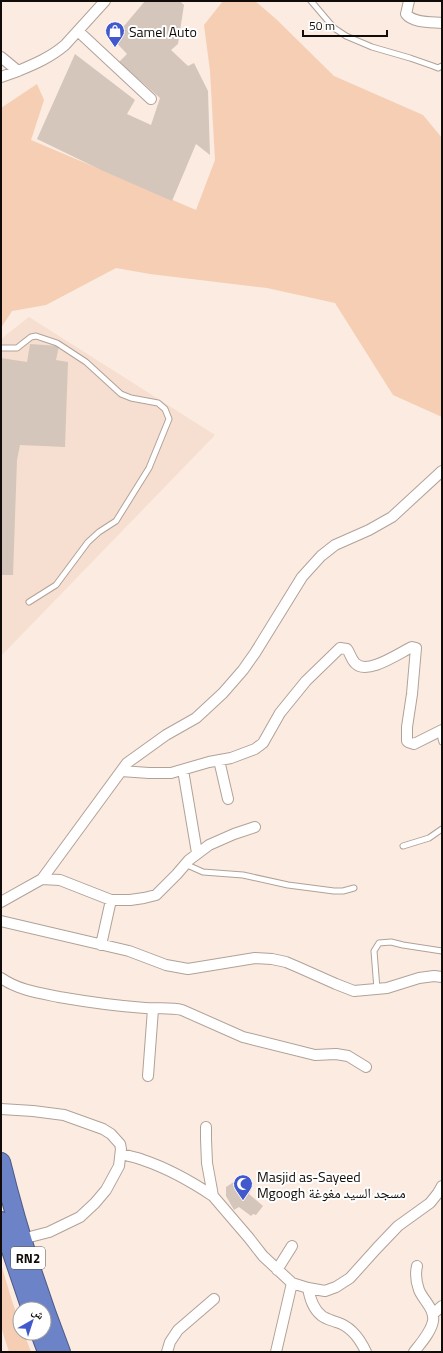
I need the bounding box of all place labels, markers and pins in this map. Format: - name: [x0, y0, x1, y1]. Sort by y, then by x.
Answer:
- shop icon: Samel Auto: [104, 20, 126, 48]
- place label: Samel Auto: [129, 21, 197, 42]
- place label: Masjid as-Sayeed Mgoogh مسجد السيد مغوغة: [257, 1166, 406, 1203]
- mosque icon: Masjid as-Sayeed Mgoogh مسجد السيد مغوغة: [232, 1173, 254, 1201]

